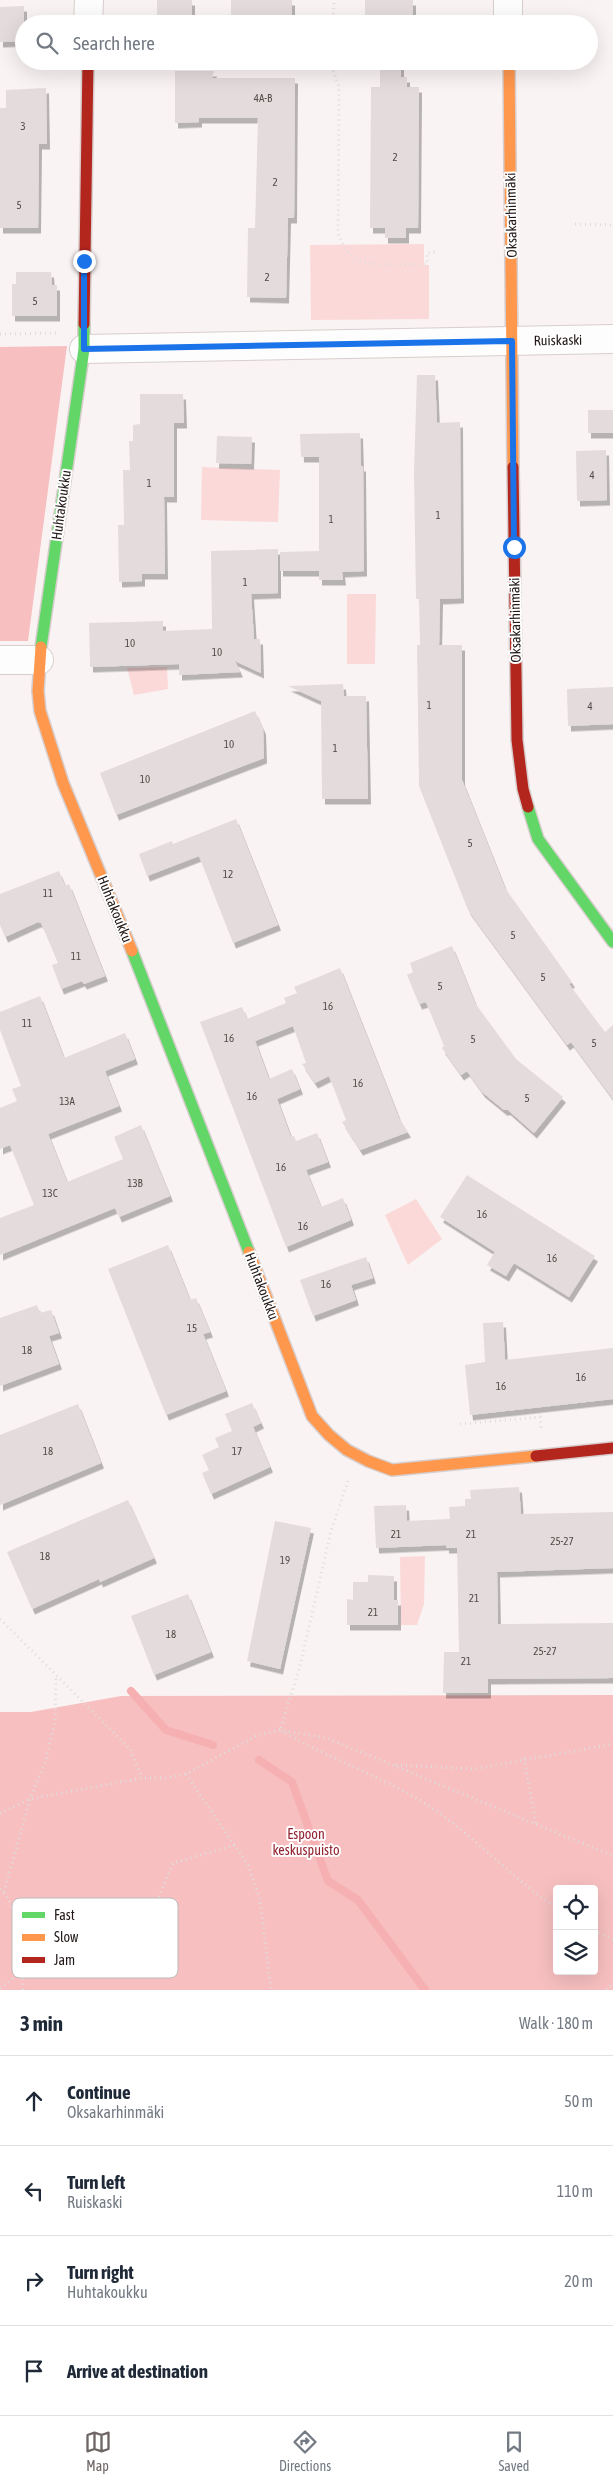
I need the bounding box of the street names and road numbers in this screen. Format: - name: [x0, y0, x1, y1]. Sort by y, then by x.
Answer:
- street label: Oksakarhinmäki: [502, 172, 520, 258]
- street label: Ruiskaski: [534, 332, 582, 348]
- street label: Huhtakoukku: [48, 469, 74, 541]
- street label: Oksakarhinmäki: [506, 577, 524, 663]
- street label: Huhtakoukku: [94, 873, 136, 945]
- street label: Huhtakoukku: [242, 1250, 282, 1322]

